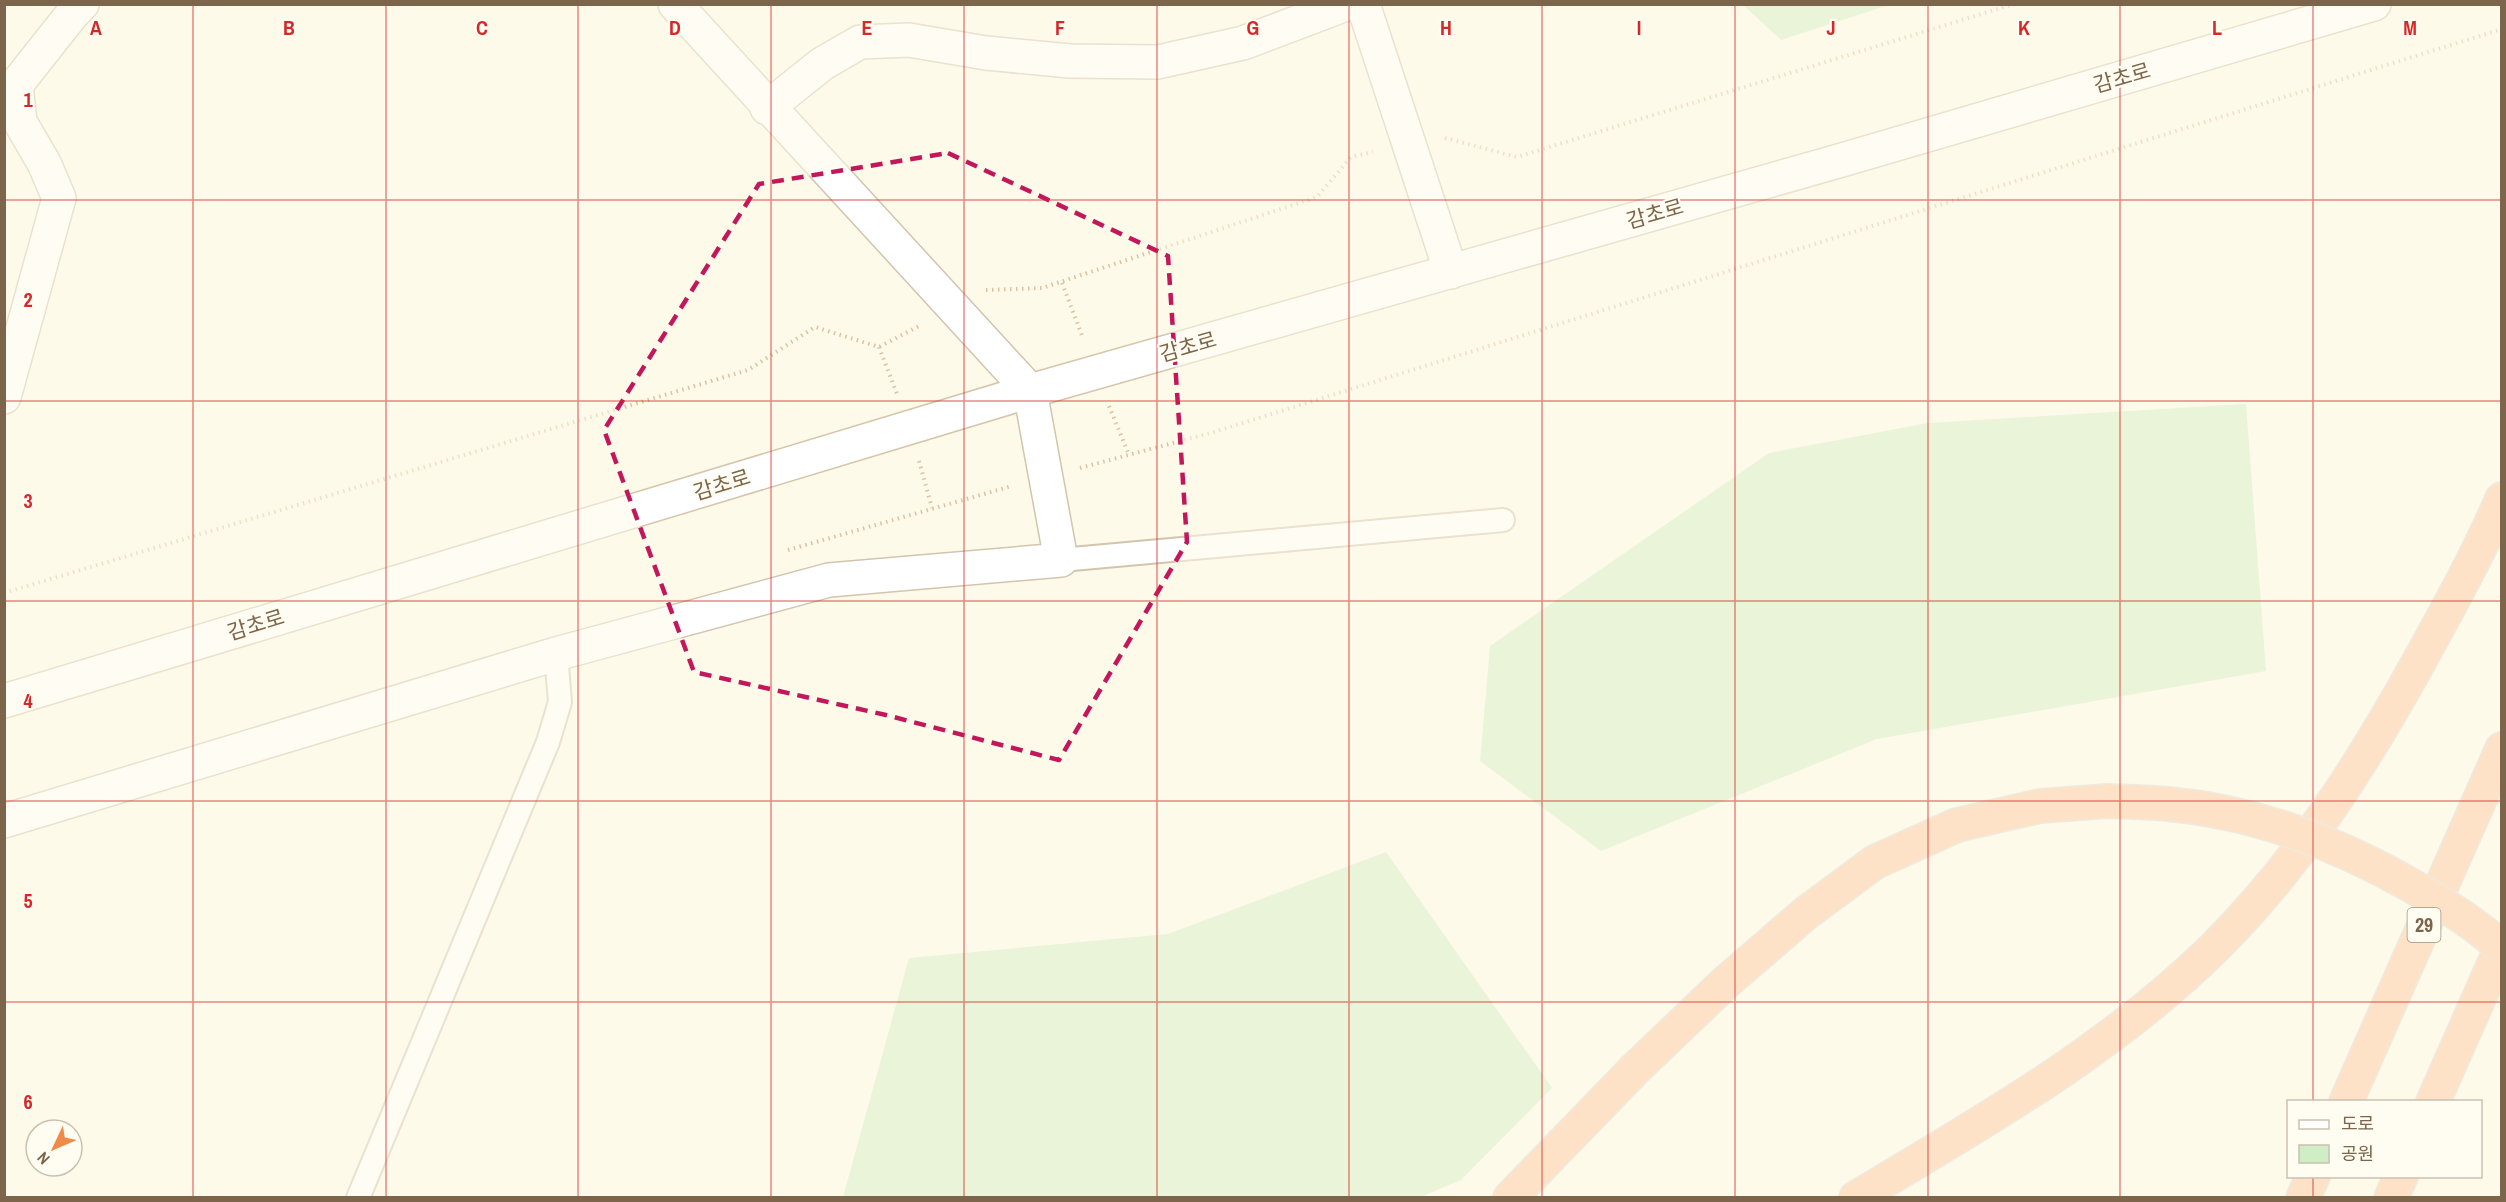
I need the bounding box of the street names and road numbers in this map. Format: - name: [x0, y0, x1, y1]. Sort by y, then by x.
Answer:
- street label: 감초로: [2090, 56, 2154, 99]
- street label: 감초로: [1623, 192, 1687, 235]
- street label: 감초로: [1156, 325, 1220, 368]
- street label: 감초로: [690, 462, 754, 507]
- street label: 감초로: [224, 602, 288, 647]
- road number: 29: [2408, 908, 2440, 942]

